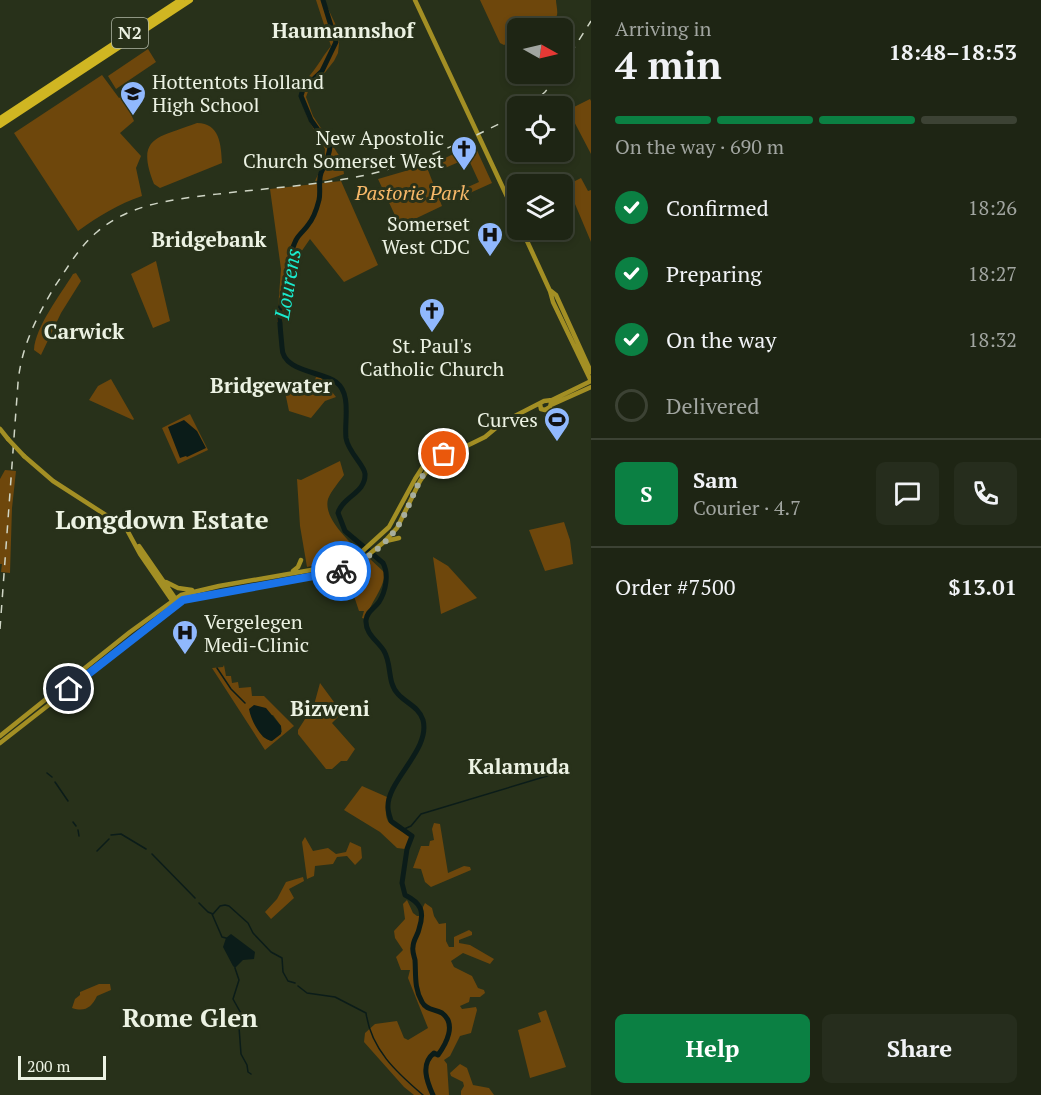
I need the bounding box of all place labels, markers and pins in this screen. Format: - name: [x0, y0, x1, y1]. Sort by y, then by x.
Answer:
- place label: Hottentots Holland High School: [152, 68, 324, 118]
- school or university icon: Hottentots Holland High School: [118, 79, 148, 117]
- place label: New Apostolic Church Somerset West: [243, 124, 445, 174]
- church icon: New Apostolic Church Somerset West: [449, 134, 479, 172]
- place label: Somerset West CDC: [382, 210, 471, 260]
- hospital icon: Somerset West CDC: [475, 220, 505, 258]
- church icon: St. Paul's Catholic Church: [417, 296, 447, 334]
- place label: St. Paul's Catholic Church: [360, 332, 504, 382]
- sports icon: Curves: [542, 405, 572, 443]
- place label: Curves: [477, 406, 538, 433]
- pin: [418, 428, 469, 479]
- place label: Vergelegen Medi-Clinic: [204, 608, 309, 658]
- hospital icon: Vergelegen Medi-Clinic: [170, 618, 200, 656]
- pin: [43, 663, 94, 714]

